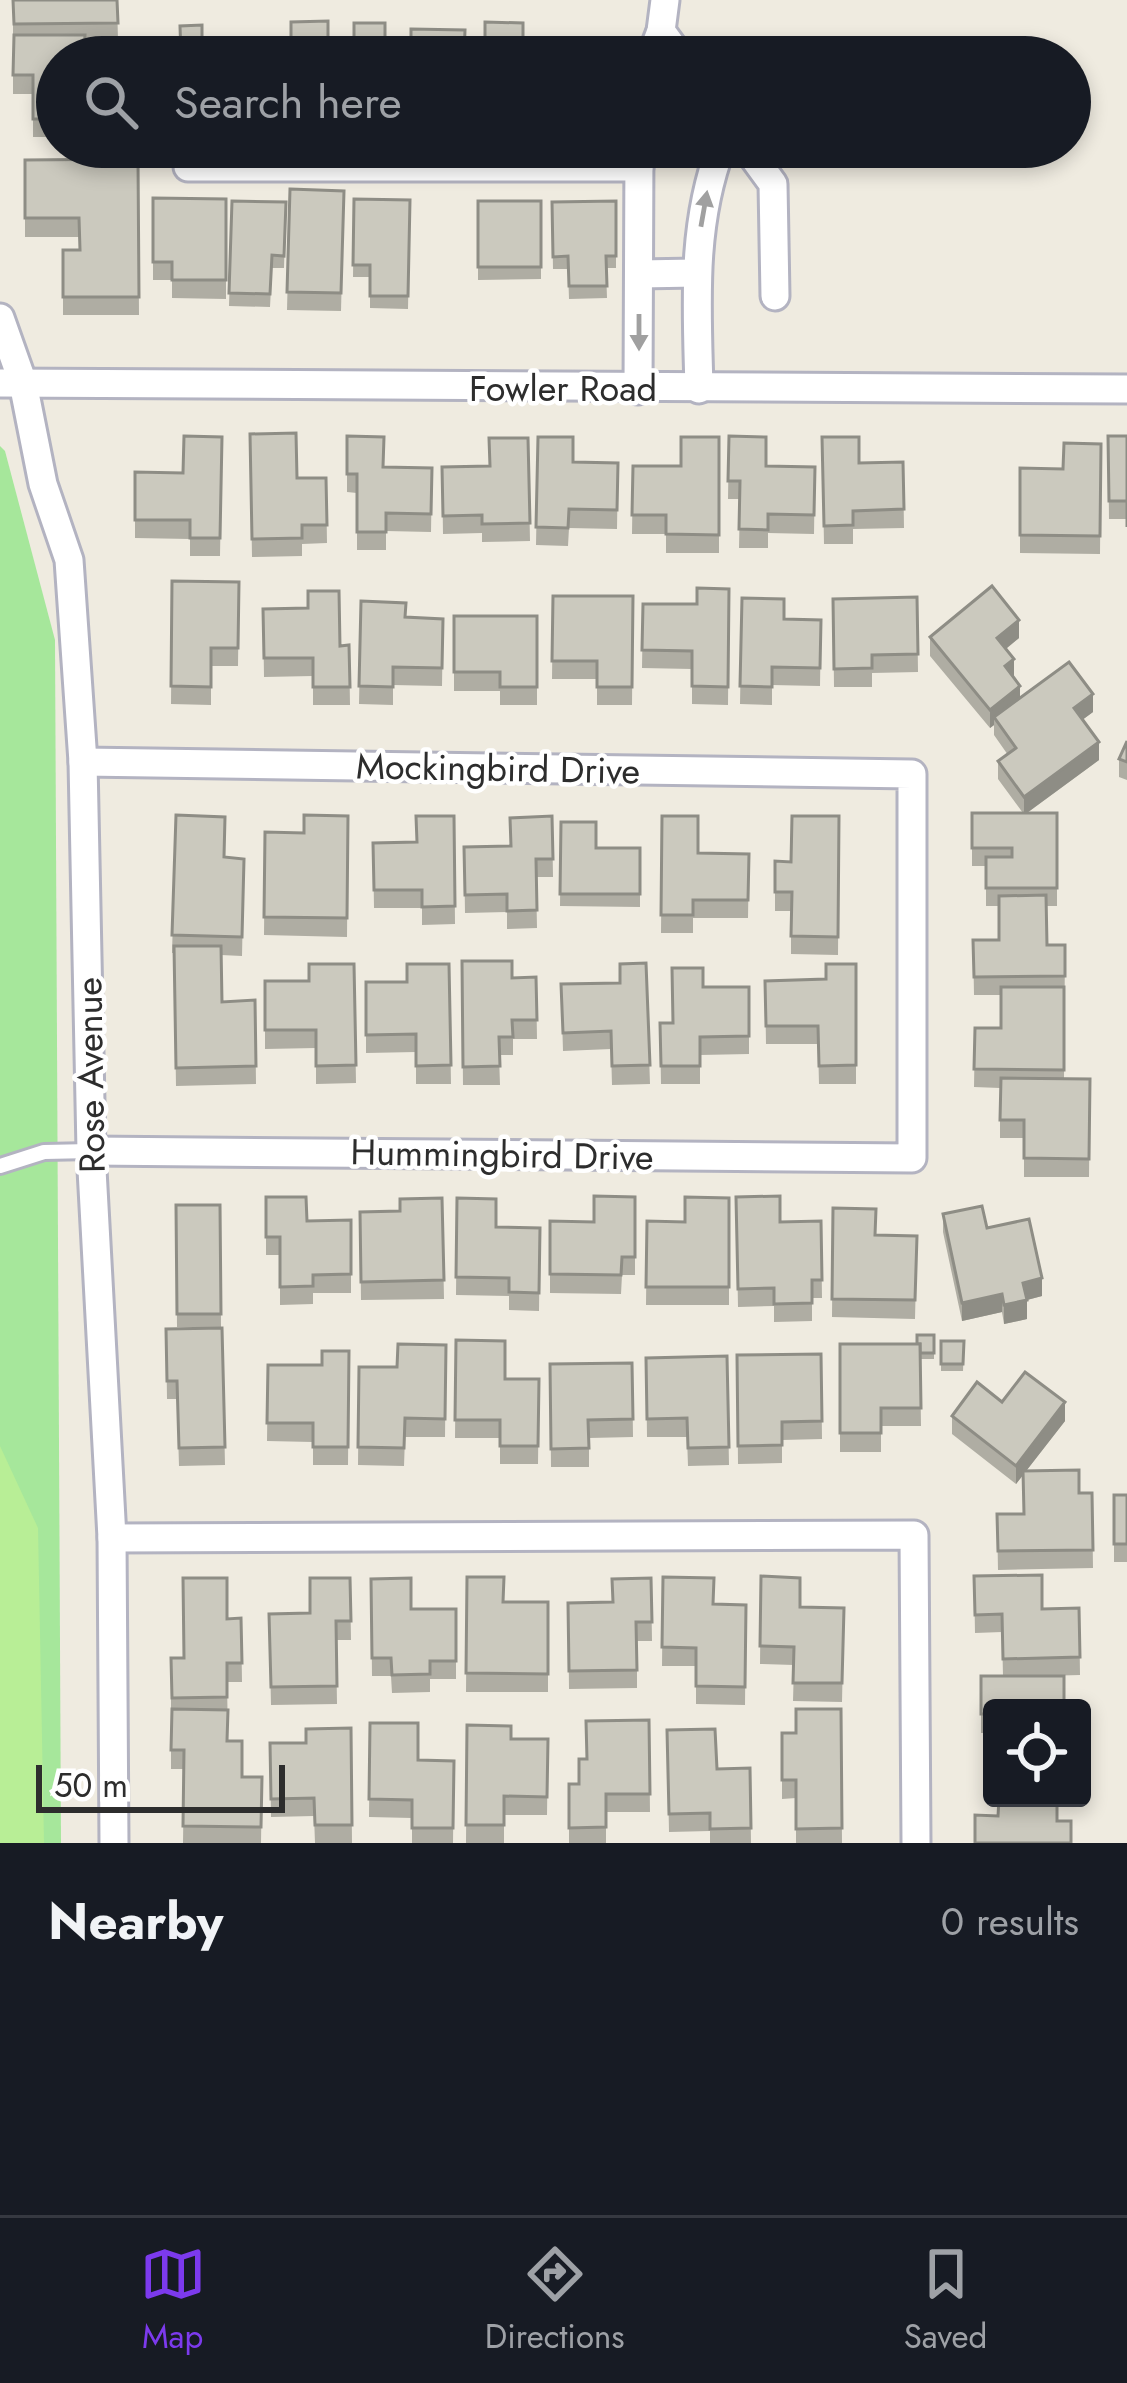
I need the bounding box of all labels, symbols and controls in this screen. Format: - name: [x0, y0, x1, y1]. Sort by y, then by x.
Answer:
- search box: [36, 36, 1091, 168]
- icon: search: [78, 69, 144, 135]
- text: Search here: [174, 70, 402, 135]
- one-way arrow: [694, 190, 713, 227]
- one-way arrow: [629, 314, 648, 352]
- street label: Fowler Road: [469, 362, 657, 414]
- street label: Mockingbird Drive: [355, 740, 641, 796]
- street label: Rose Avenue: [62, 977, 118, 1173]
- street label: Hummingbird Drive: [350, 1125, 654, 1183]
- map controls: [983, 1699, 1091, 1807]
- button: locate: [983, 1699, 1091, 1807]
- scale bar: [36, 1759, 285, 1812]
- text: 50 m: [54, 1762, 128, 1809]
- text: Nearby: [48, 1884, 223, 1958]
- text: 0 results: [941, 1893, 1079, 1950]
- tab: Map: [140, 2241, 206, 2360]
- tab: Directions: [485, 2241, 625, 2360]
- tab: Saved: [904, 2241, 987, 2360]

